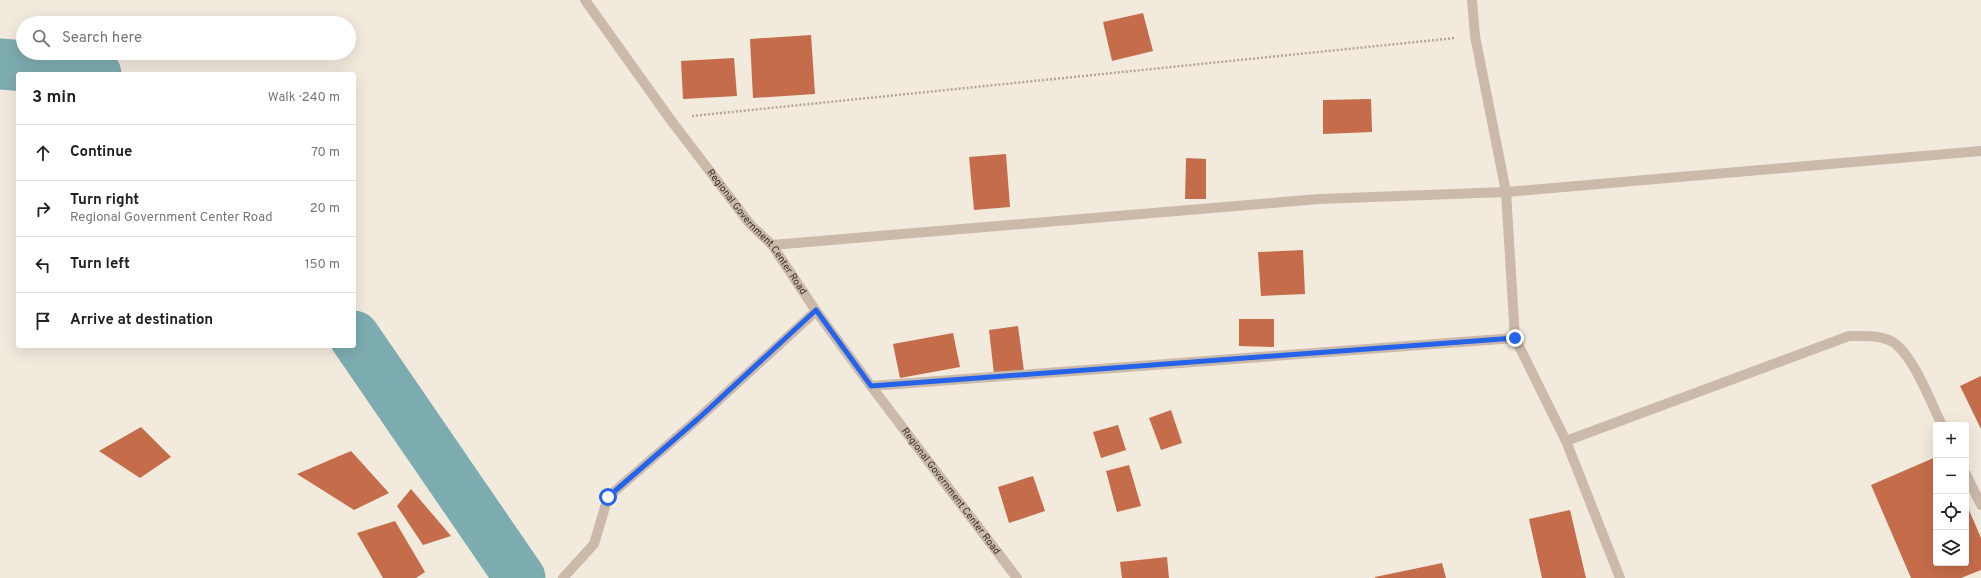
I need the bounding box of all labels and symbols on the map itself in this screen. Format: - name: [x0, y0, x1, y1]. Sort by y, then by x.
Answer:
- street label: Regional Government Center Road: [704, 167, 810, 297]
- route end: [1506, 329, 1524, 347]
- street label: Regional Government Center Road: [899, 425, 1003, 557]
- route start: [599, 488, 617, 506]

